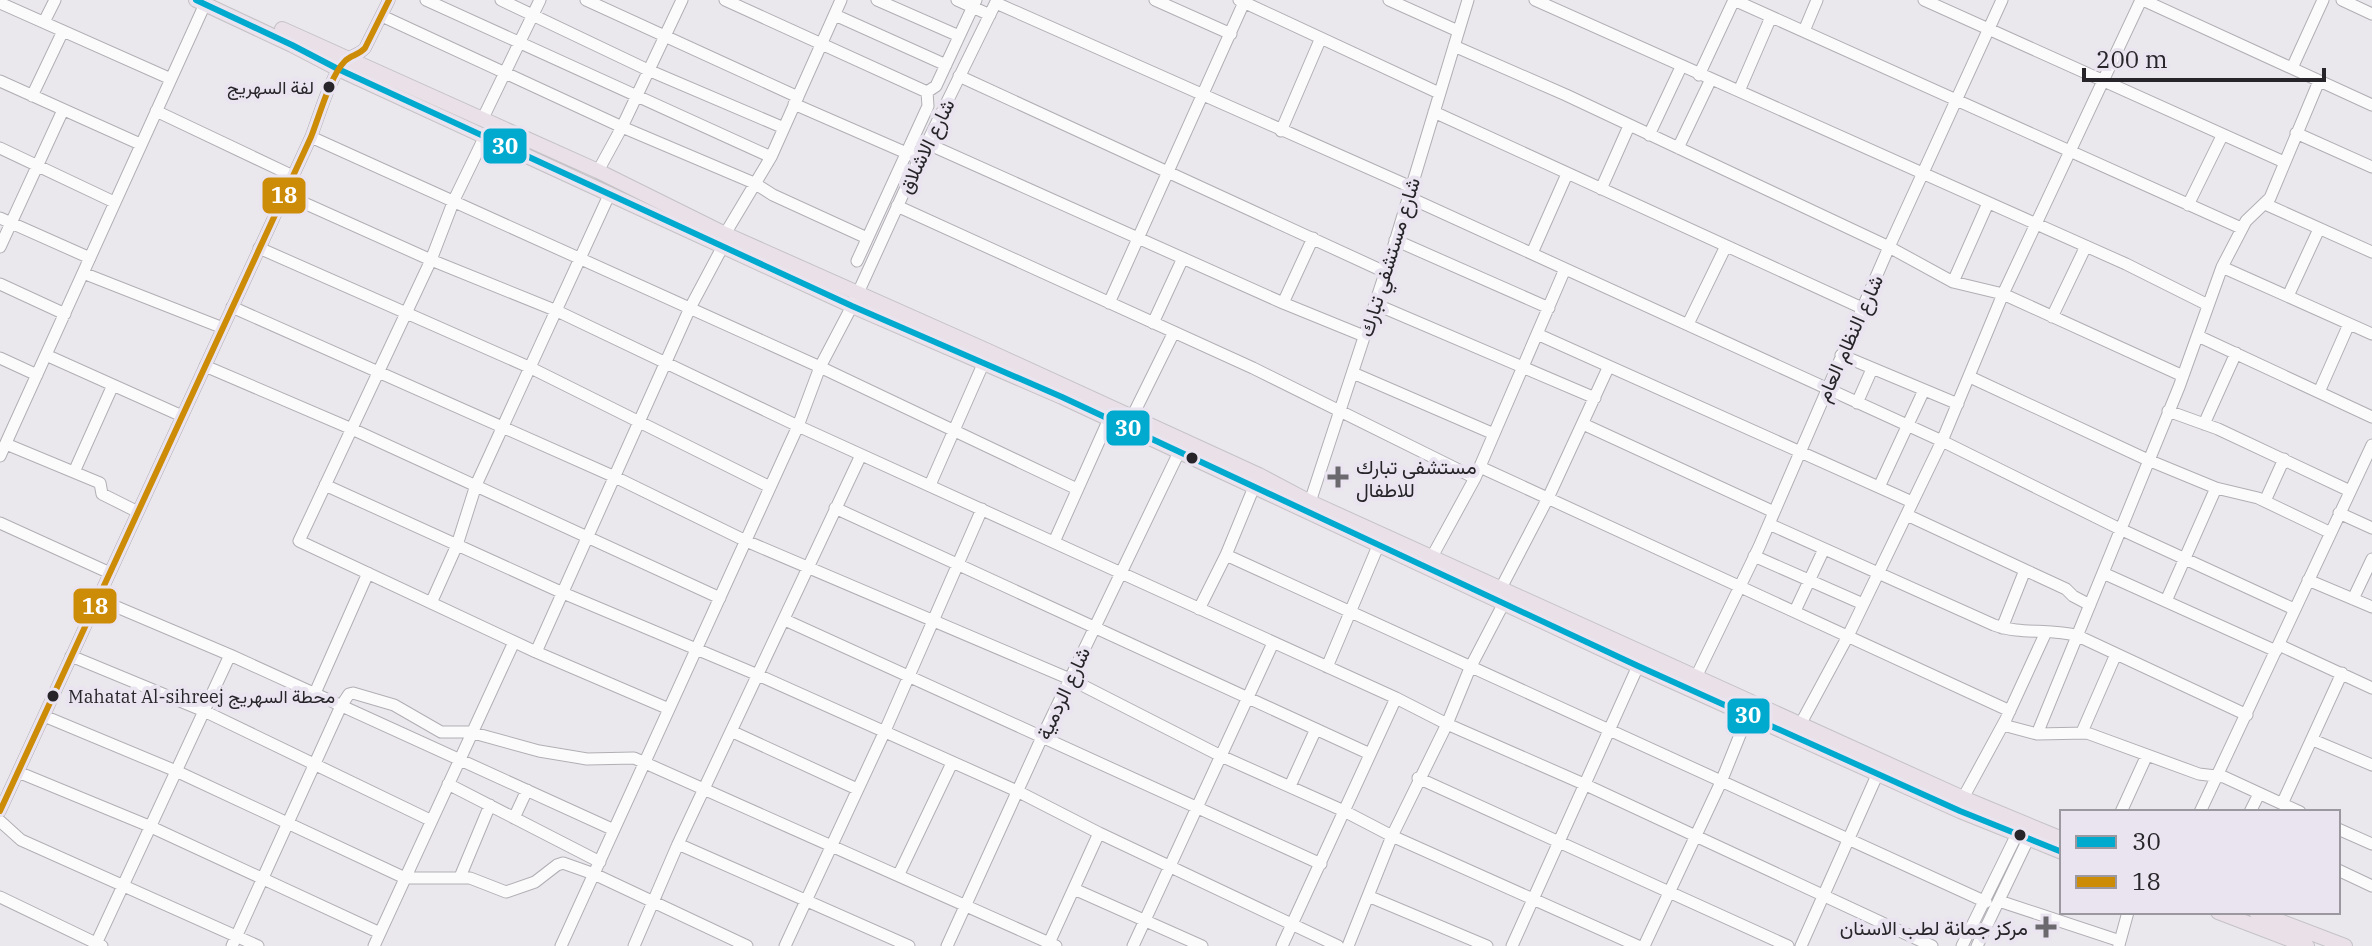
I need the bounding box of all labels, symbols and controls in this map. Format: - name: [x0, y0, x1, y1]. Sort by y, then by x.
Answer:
- scale bar: [2084, 32, 2324, 82]
- text: 200 m: [2096, 43, 2168, 75]
- place label: لفة السهريج: [227, 76, 314, 100]
- marker: لفة السهريج: [321, 79, 337, 95]
- street label: شارع الاشلاق: [891, 94, 962, 198]
- line badge: 30: [482, 127, 528, 165]
- text: 30: [492, 131, 518, 160]
- street label: شارع مستشفي تبارك: [1352, 174, 1430, 341]
- line badge: 18: [261, 176, 307, 215]
- text: 18: [271, 180, 297, 209]
- street label: شارع النظام العام: [1809, 270, 1890, 406]
- line badge: 30: [1105, 409, 1151, 447]
- text: 30: [1115, 413, 1141, 442]
- unlabelled marker: [1184, 450, 1200, 466]
- place label: مستشفى تبارك للاطفال: [1356, 453, 1477, 503]
- marker: مستشفى تبارك للاطفال: [1327, 466, 1349, 488]
- line badge: 18: [72, 587, 118, 625]
- text: 18: [82, 591, 108, 620]
- street label: شارع الردمية: [1030, 642, 1097, 744]
- place label: Mahatat Al-sihreej محطة السهريج: [68, 685, 335, 709]
- marker: Mahatat Al-sihreej محطة السهريج: [45, 688, 61, 704]
- line badge: 30: [1726, 697, 1771, 735]
- text: 30: [1735, 700, 1761, 729]
- legend: [2060, 810, 2340, 914]
- text: 30: [2132, 825, 2161, 857]
- unlabelled marker: [2012, 827, 2028, 843]
- text: 18: [2132, 865, 2161, 897]
- place label: مركز جمانة لطب الاسنان: [1840, 914, 2028, 941]
- marker: مركز جمانة لطب الاسنان: [2035, 916, 2057, 938]

